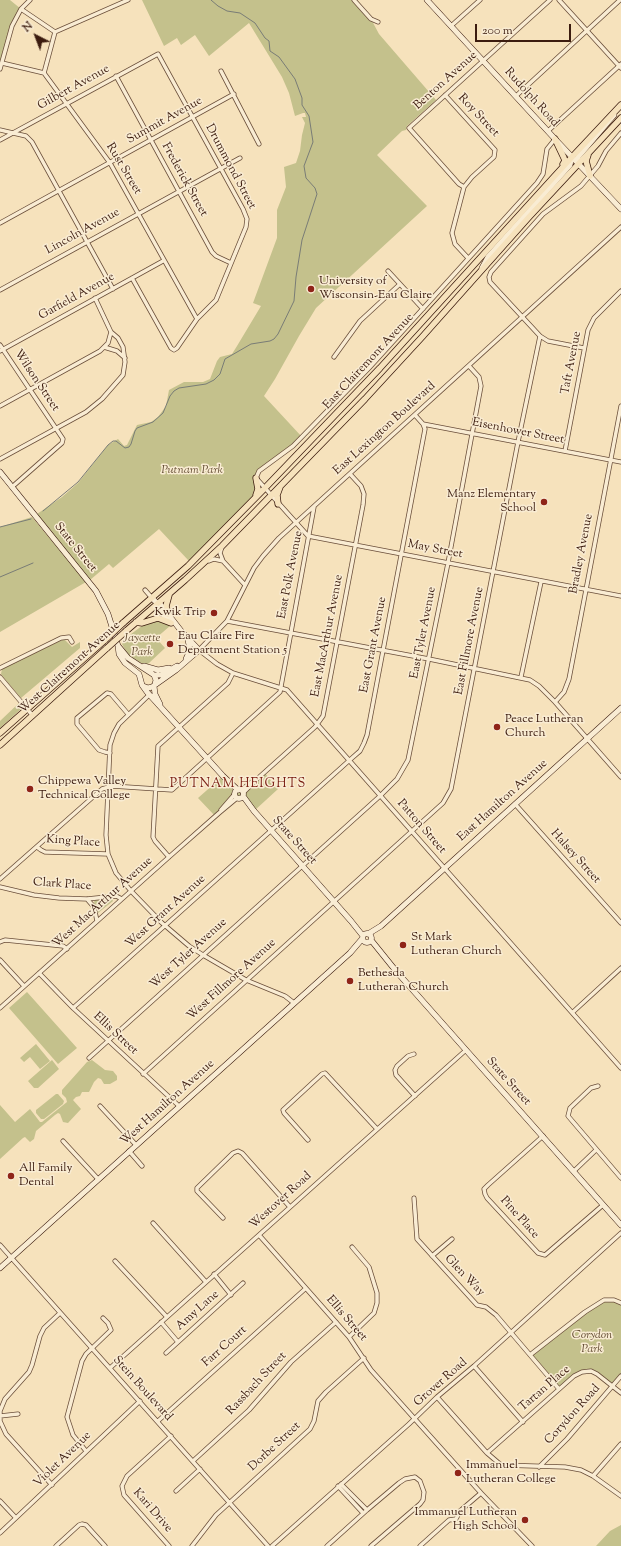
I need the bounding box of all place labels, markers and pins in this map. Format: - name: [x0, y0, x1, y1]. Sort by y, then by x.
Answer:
- place label: University of Wisconsin-Eau Claire: [319, 275, 432, 303]
- marker: University of Wisconsin-Eau Claire: [306, 284, 316, 294]
- place label: Manz Elementary School: [447, 488, 536, 516]
- marker: Manz Elementary School: [539, 497, 549, 507]
- place label: Kwik Trip: [155, 606, 206, 620]
- marker: Kwik Trip: [209, 608, 219, 618]
- place label: Eau Claire Fire Department Station 5: [178, 630, 287, 658]
- marker: Eau Claire Fire Department Station 5: [165, 639, 175, 649]
- place label: Peace Lutheran Church: [505, 713, 584, 741]
- marker: Peace Lutheran Church: [492, 722, 502, 732]
- place label: Chippewa Valley Technical College: [38, 775, 130, 803]
- marker: Chippewa Valley Technical College: [25, 784, 35, 794]
- place label: St Mark Lutheran Church: [411, 931, 502, 959]
- marker: St Mark Lutheran Church: [398, 940, 408, 950]
- place label: Bethesda Lutheran Church: [358, 967, 449, 995]
- marker: Bethesda Lutheran Church: [345, 976, 355, 986]
- place label: All Family Dental: [19, 1162, 73, 1190]
- marker: All Family Dental: [6, 1171, 16, 1181]
- place label: Immanuel Lutheran College: [466, 1459, 556, 1487]
- marker: Immanuel Lutheran College: [453, 1468, 463, 1478]
- place label: Immanuel Lutheran High School: [414, 1506, 517, 1534]
- marker: Immanuel Lutheran High School: [520, 1515, 530, 1525]

